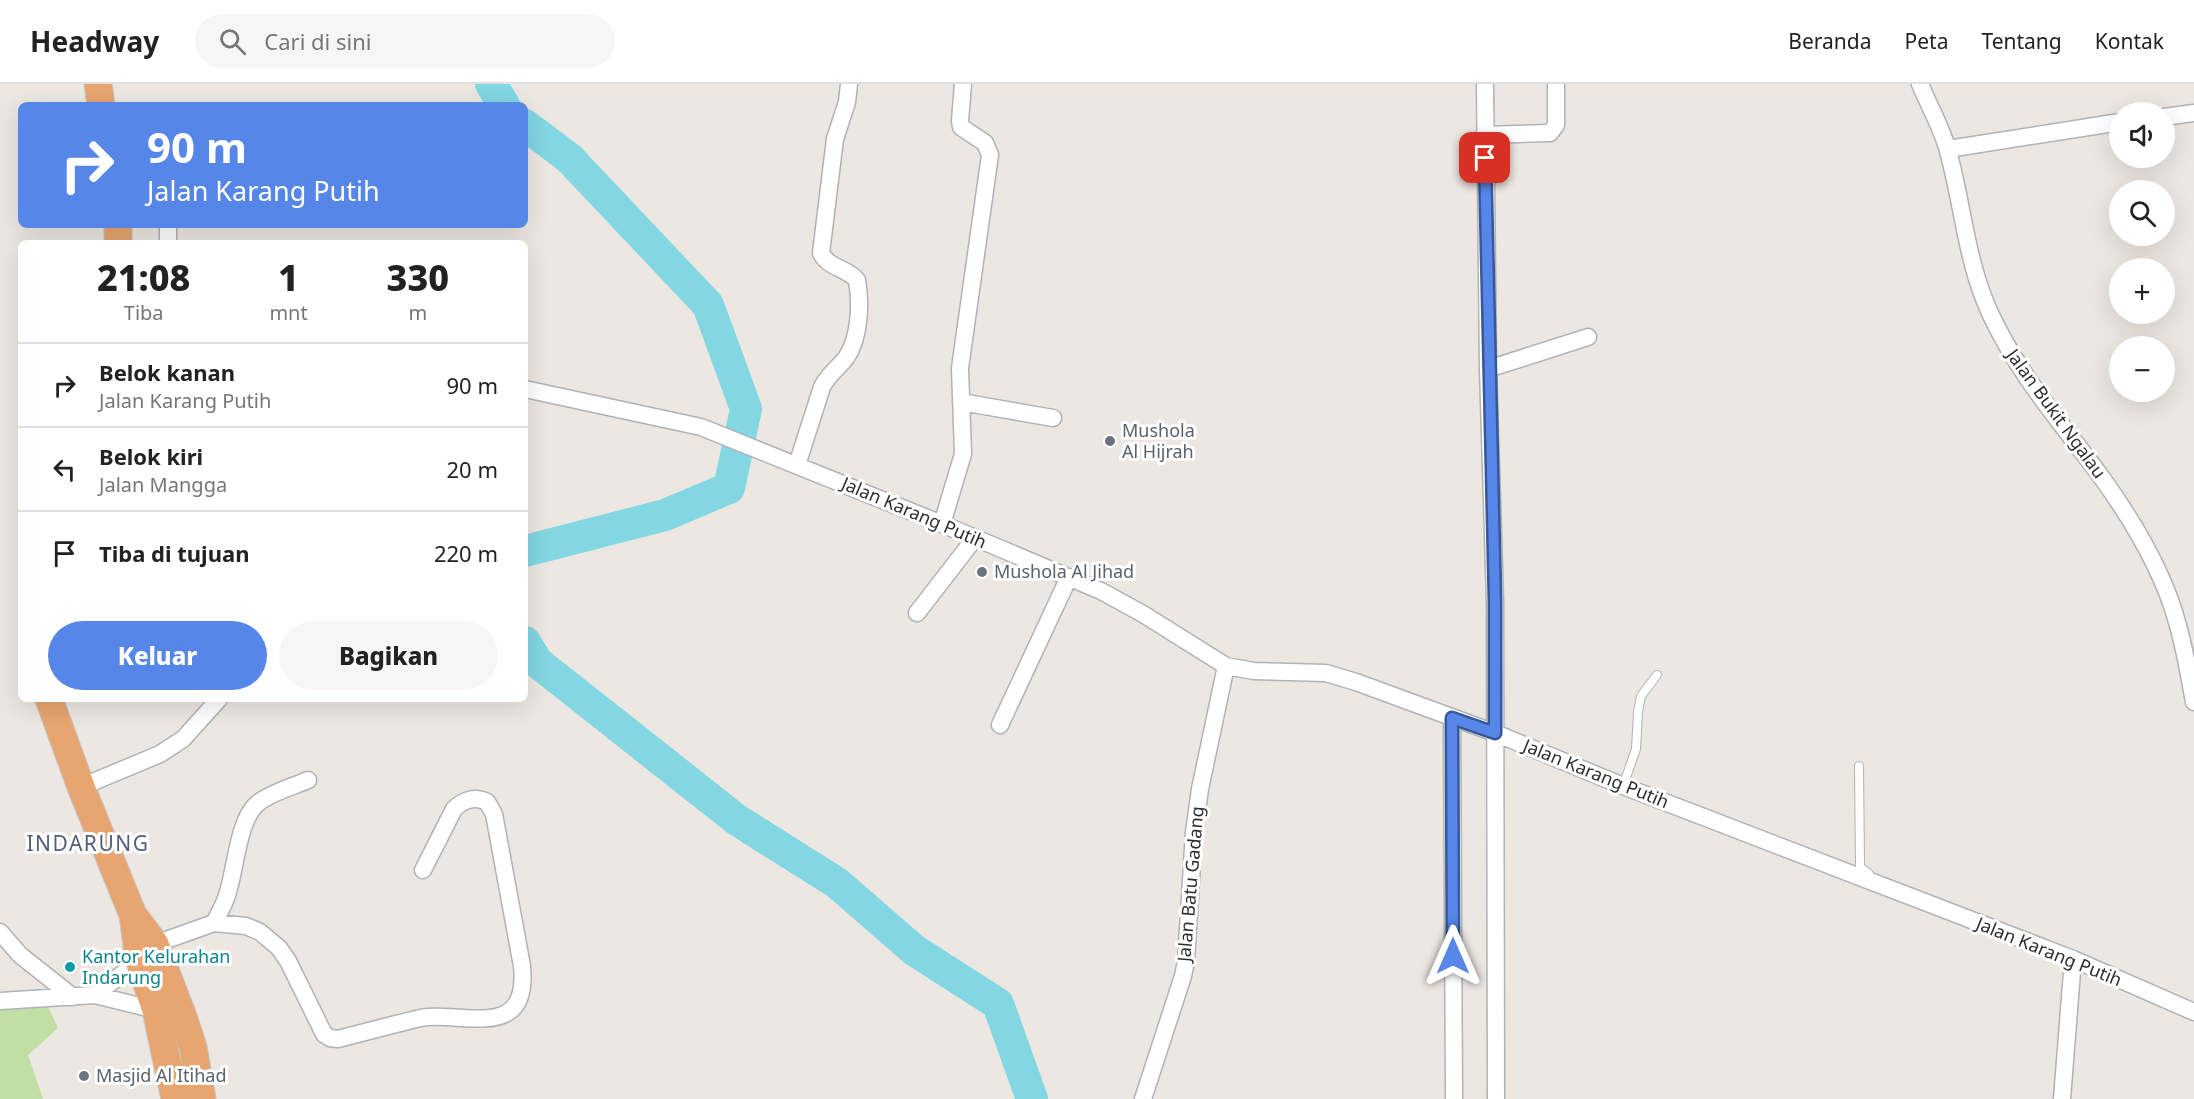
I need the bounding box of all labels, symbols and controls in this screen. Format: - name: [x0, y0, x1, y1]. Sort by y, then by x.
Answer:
- search box: [195, 14, 615, 68]
- text: Headway: [30, 22, 159, 60]
- icon: search: [216, 25, 249, 58]
- text: Cari di sini: [264, 26, 371, 56]
- text: Beranda: [1788, 27, 1872, 55]
- text: Peta: [1905, 27, 1948, 55]
- text: Tentang: [1981, 27, 2062, 55]
- text: Kontak: [2095, 27, 2164, 55]
- map controls: [2109, 102, 2175, 402]
- button: sound: [2109, 102, 2175, 168]
- text: 90 m: [147, 118, 247, 175]
- icon: right: [48, 126, 126, 204]
- pin: [1459, 132, 1510, 183]
- icon: arrive: [1468, 141, 1501, 174]
- text: Jalan Karang Putih: [147, 172, 380, 209]
- button: search: [2109, 180, 2175, 246]
- text: 21:08: [97, 253, 190, 302]
- text: 1: [278, 253, 299, 302]
- text: 330: [387, 253, 449, 302]
- button: +: [2109, 258, 2175, 324]
- text: Tiba: [124, 299, 164, 326]
- text: mnt: [269, 299, 308, 326]
- text: m: [408, 299, 427, 326]
- button: −: [2109, 336, 2175, 402]
- street label: Jalan Bukit Ngalau: [2001, 342, 2112, 483]
- text: Belok kanan: [99, 357, 235, 387]
- icon: right: [48, 369, 81, 402]
- text: 90 m: [447, 370, 498, 400]
- text: Jalan Karang Putih: [99, 387, 271, 414]
- place label: Mushola Al Hijrah: [1122, 418, 1195, 463]
- marker: Mushola Al Hijrah: [1103, 434, 1117, 448]
- text: Belok kiri: [99, 441, 203, 471]
- icon: left: [48, 453, 81, 486]
- text: 20 m: [447, 454, 498, 484]
- street label: Jalan Karang Putih: [836, 470, 990, 553]
- text: Jalan Mangga: [99, 471, 227, 498]
- icon: arrive: [48, 537, 81, 570]
- text: Tiba di tujuan: [99, 538, 249, 568]
- text: 220 m: [434, 538, 498, 568]
- place label: Mushola Al Jihad: [994, 559, 1134, 583]
- marker: Mushola Al Jihad: [975, 565, 989, 579]
- button: Keluar: [48, 621, 267, 690]
- button: Bagikan: [279, 621, 498, 690]
- street label: Jalan Karang Putih: [1518, 732, 1673, 813]
- street label: Jalan Batu Gadang: [1171, 805, 1209, 965]
- district label: INDARUNG: [26, 829, 150, 857]
- street label: Jalan Karang Putih: [1971, 910, 2126, 991]
- position arrow: [1421, 924, 1485, 988]
- place label: Kantor Kelurahan Indarung: [82, 944, 230, 989]
- marker: Kantor Kelurahan Indarung: [63, 960, 77, 974]
- place label: Masjid Al Itihad: [96, 1063, 226, 1087]
- marker: Masjid Al Itihad: [77, 1069, 91, 1083]

